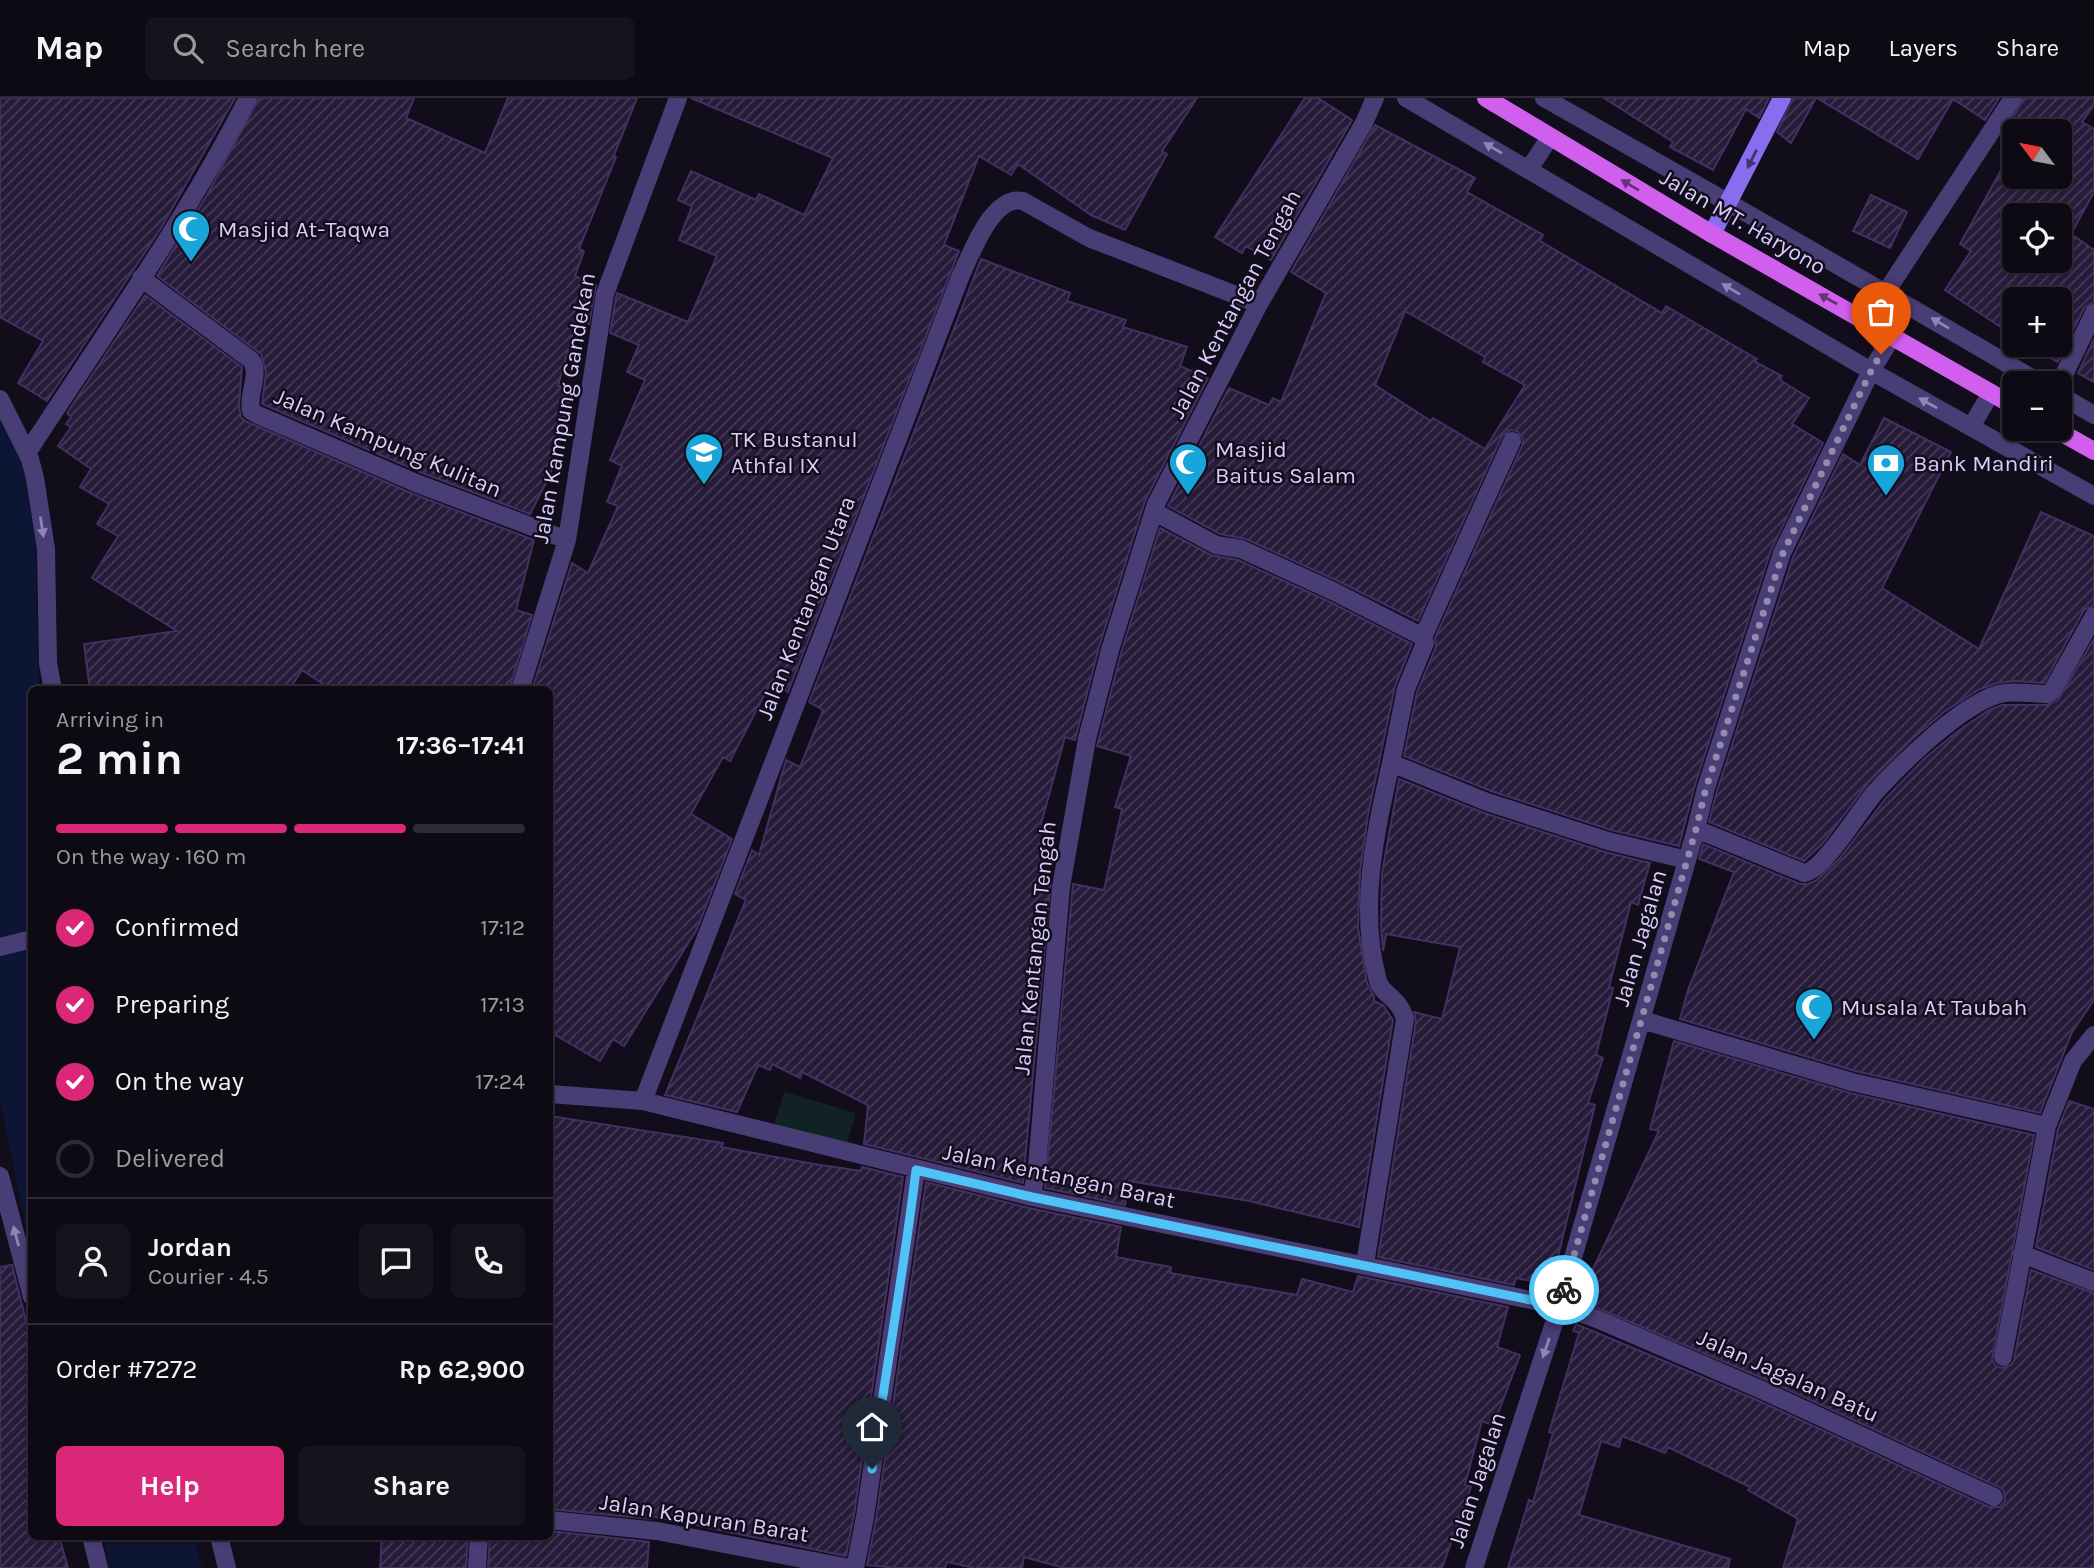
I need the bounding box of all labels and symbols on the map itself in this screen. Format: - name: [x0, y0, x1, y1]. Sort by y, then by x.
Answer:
- north arrow: [2002, 119, 2072, 189]
- one-way arrow: [1483, 142, 1502, 155]
- one-way arrow: [1746, 149, 1757, 169]
- street label: Jalan MT. Haryono: [1655, 164, 1831, 280]
- one-way arrow: [1621, 179, 1640, 192]
- street label: Jalan Kentangan Tengah: [1163, 185, 1307, 423]
- mosque icon: Masjid At-Taqwa: [170, 208, 212, 263]
- place label: Masjid At-Taqwa: [218, 216, 390, 243]
- street label: Jalan Kampung Gandekan: [527, 270, 601, 546]
- pin: [1851, 282, 1911, 354]
- one-way arrow: [1722, 283, 1741, 295]
- one-way arrow: [1818, 293, 1837, 305]
- one-way arrow: [1930, 317, 1949, 330]
- street label: Jalan Kampung Kulitan: [270, 383, 506, 503]
- one-way arrow: [1918, 397, 1938, 409]
- place label: TK Bustanul Athfal IX: [731, 426, 858, 479]
- school or university icon: TK Bustanul Athfal IX: [683, 431, 725, 486]
- place label: Masjid Baitus Salam: [1215, 436, 1356, 489]
- mosque icon: Masjid Baitus Salam: [1167, 441, 1209, 496]
- bank icon: Bank Mandiri: [1865, 442, 1907, 497]
- place label: Bank Mandiri: [1913, 450, 2054, 477]
- street label: Jalan Kentangan Utara: [751, 492, 861, 724]
- one-way arrow: [37, 516, 48, 538]
- street label: Jalan Kentangan Tengah: [1008, 820, 1062, 1076]
- street label: Jalan Jagalan: [1608, 867, 1672, 1009]
- mosque icon: Musala At Taubah: [1793, 986, 1835, 1041]
- place label: Musala At Taubah: [1841, 994, 2027, 1021]
- street label: Jalan Kentangan Barat: [940, 1138, 1178, 1214]
- one-way arrow: [10, 1225, 21, 1247]
- courier: [1529, 1255, 1599, 1325]
- street label: Jalan Jagalan Batu: [1693, 1324, 1883, 1428]
- one-way arrow: [1540, 1338, 1551, 1359]
- pin: [842, 1397, 902, 1469]
- street label: Jalan Jagalan: [1442, 1409, 1512, 1551]
- street label: Jalan Kapuran Barat: [598, 1488, 811, 1548]

